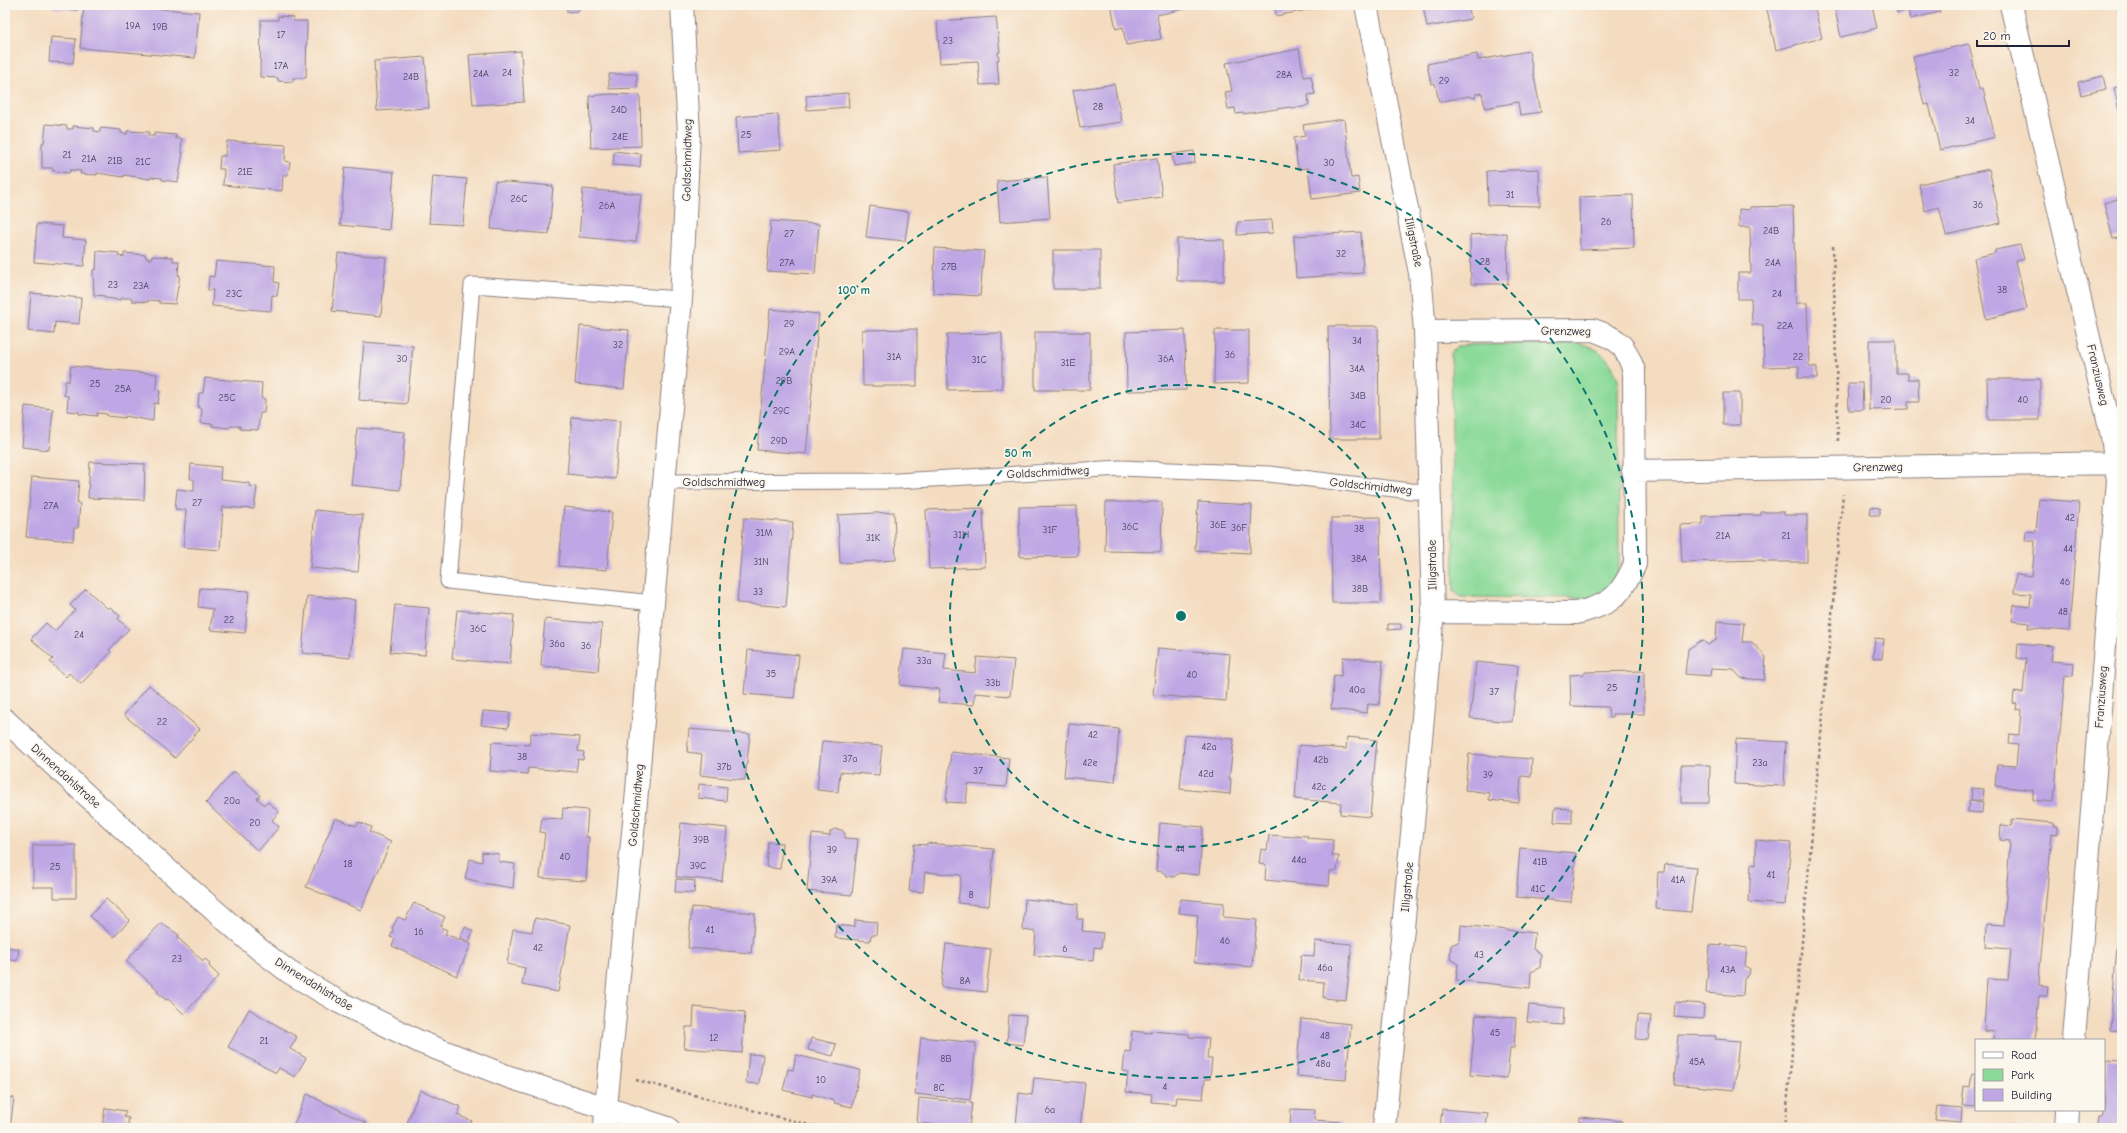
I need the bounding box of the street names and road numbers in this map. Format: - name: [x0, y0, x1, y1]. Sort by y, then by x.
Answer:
- street label: Goldschmidtweg: [679, 118, 695, 202]
- street label: Illigstraße: [1402, 216, 1426, 268]
- street label: Grenzweg: [1541, 324, 1591, 338]
- street label: Franziusweg: [2084, 343, 2112, 407]
- street label: Grenzweg: [1853, 460, 1903, 474]
- street label: Goldschmidtweg: [1006, 463, 1090, 481]
- street label: Goldschmidtweg: [683, 475, 765, 489]
- street label: Goldschmidtweg: [1329, 475, 1413, 497]
- street label: Illigstraße: [1425, 540, 1439, 590]
- street label: Franziusweg: [2092, 665, 2110, 729]
- street label: Dinnendahlstraße: [28, 741, 104, 811]
- street label: Goldschmidtweg: [625, 763, 647, 847]
- street label: Illigstraße: [1398, 861, 1416, 913]
- street label: Dinnendahlstraße: [272, 954, 356, 1014]

